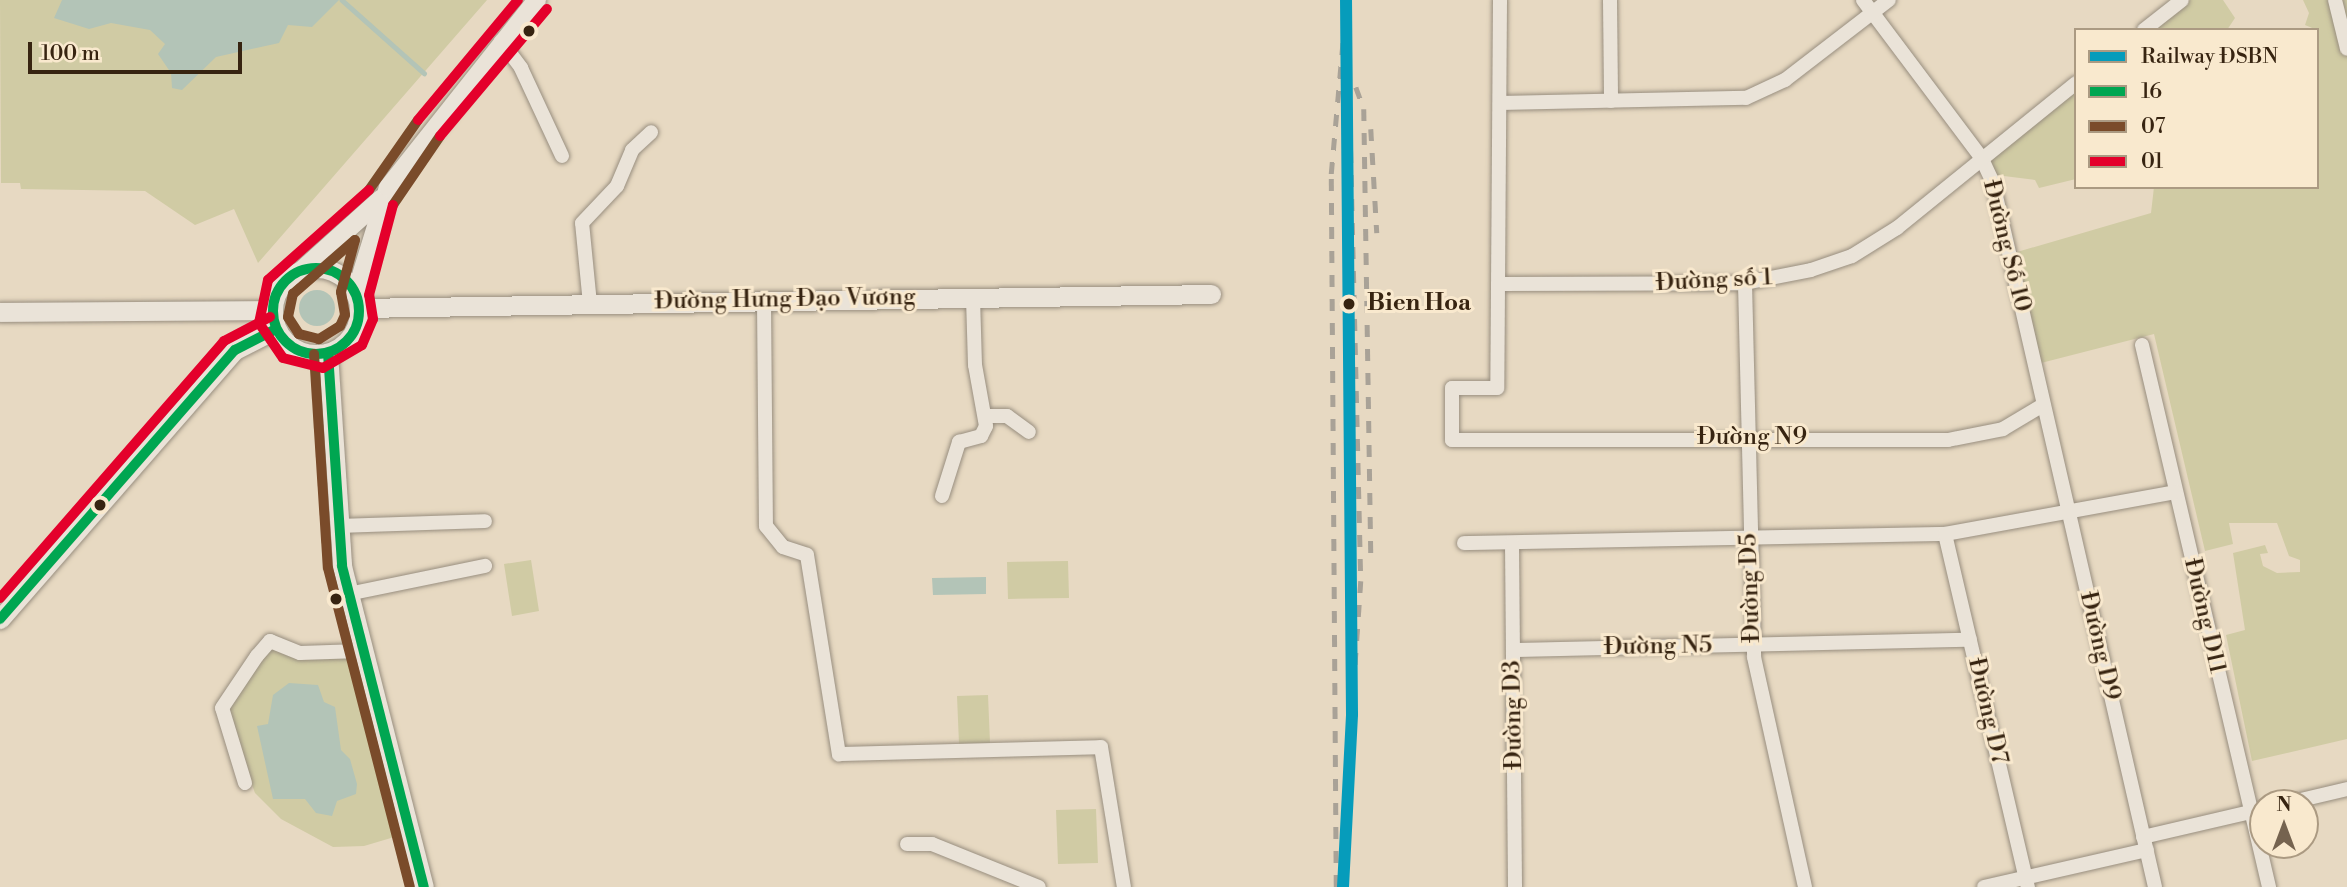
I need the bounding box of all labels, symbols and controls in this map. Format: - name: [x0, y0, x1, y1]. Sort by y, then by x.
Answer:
- unlabelled marker: [522, 24, 536, 38]
- scale bar: [32, 28, 245, 72]
- legend: [2074, 28, 2319, 189]
- text: 100 m: [41, 41, 100, 67]
- text: Railway ĐSBN: [2141, 44, 2278, 70]
- text: 16: [2141, 79, 2162, 105]
- text: 07: [2141, 114, 2165, 140]
- text: 01: [2141, 149, 2163, 175]
- street label: Đường Số 10: [1976, 177, 2036, 315]
- street label: Đường số 1: [1655, 264, 1773, 298]
- street label: Đường Hưng Đạo Vương: [654, 283, 916, 317]
- place label: Bien Hoa: [1367, 290, 1471, 318]
- marker: Bien Hoa: [1337, 292, 1361, 316]
- street label: Đường N9: [1697, 424, 1807, 452]
- unlabelled marker: [93, 498, 107, 512]
- street label: Đường D5: [1735, 533, 1767, 643]
- street label: Đường D11: [2177, 555, 2231, 677]
- street label: Đường D9: [2073, 589, 2125, 703]
- unlabelled marker: [329, 592, 343, 606]
- street label: Đường N5: [1603, 632, 1713, 662]
- street label: Đường D7: [1961, 655, 2013, 767]
- street label: Đường D3: [1499, 660, 1529, 770]
- north arrow: [2249, 789, 2319, 859]
- text: N: [2276, 793, 2292, 817]

